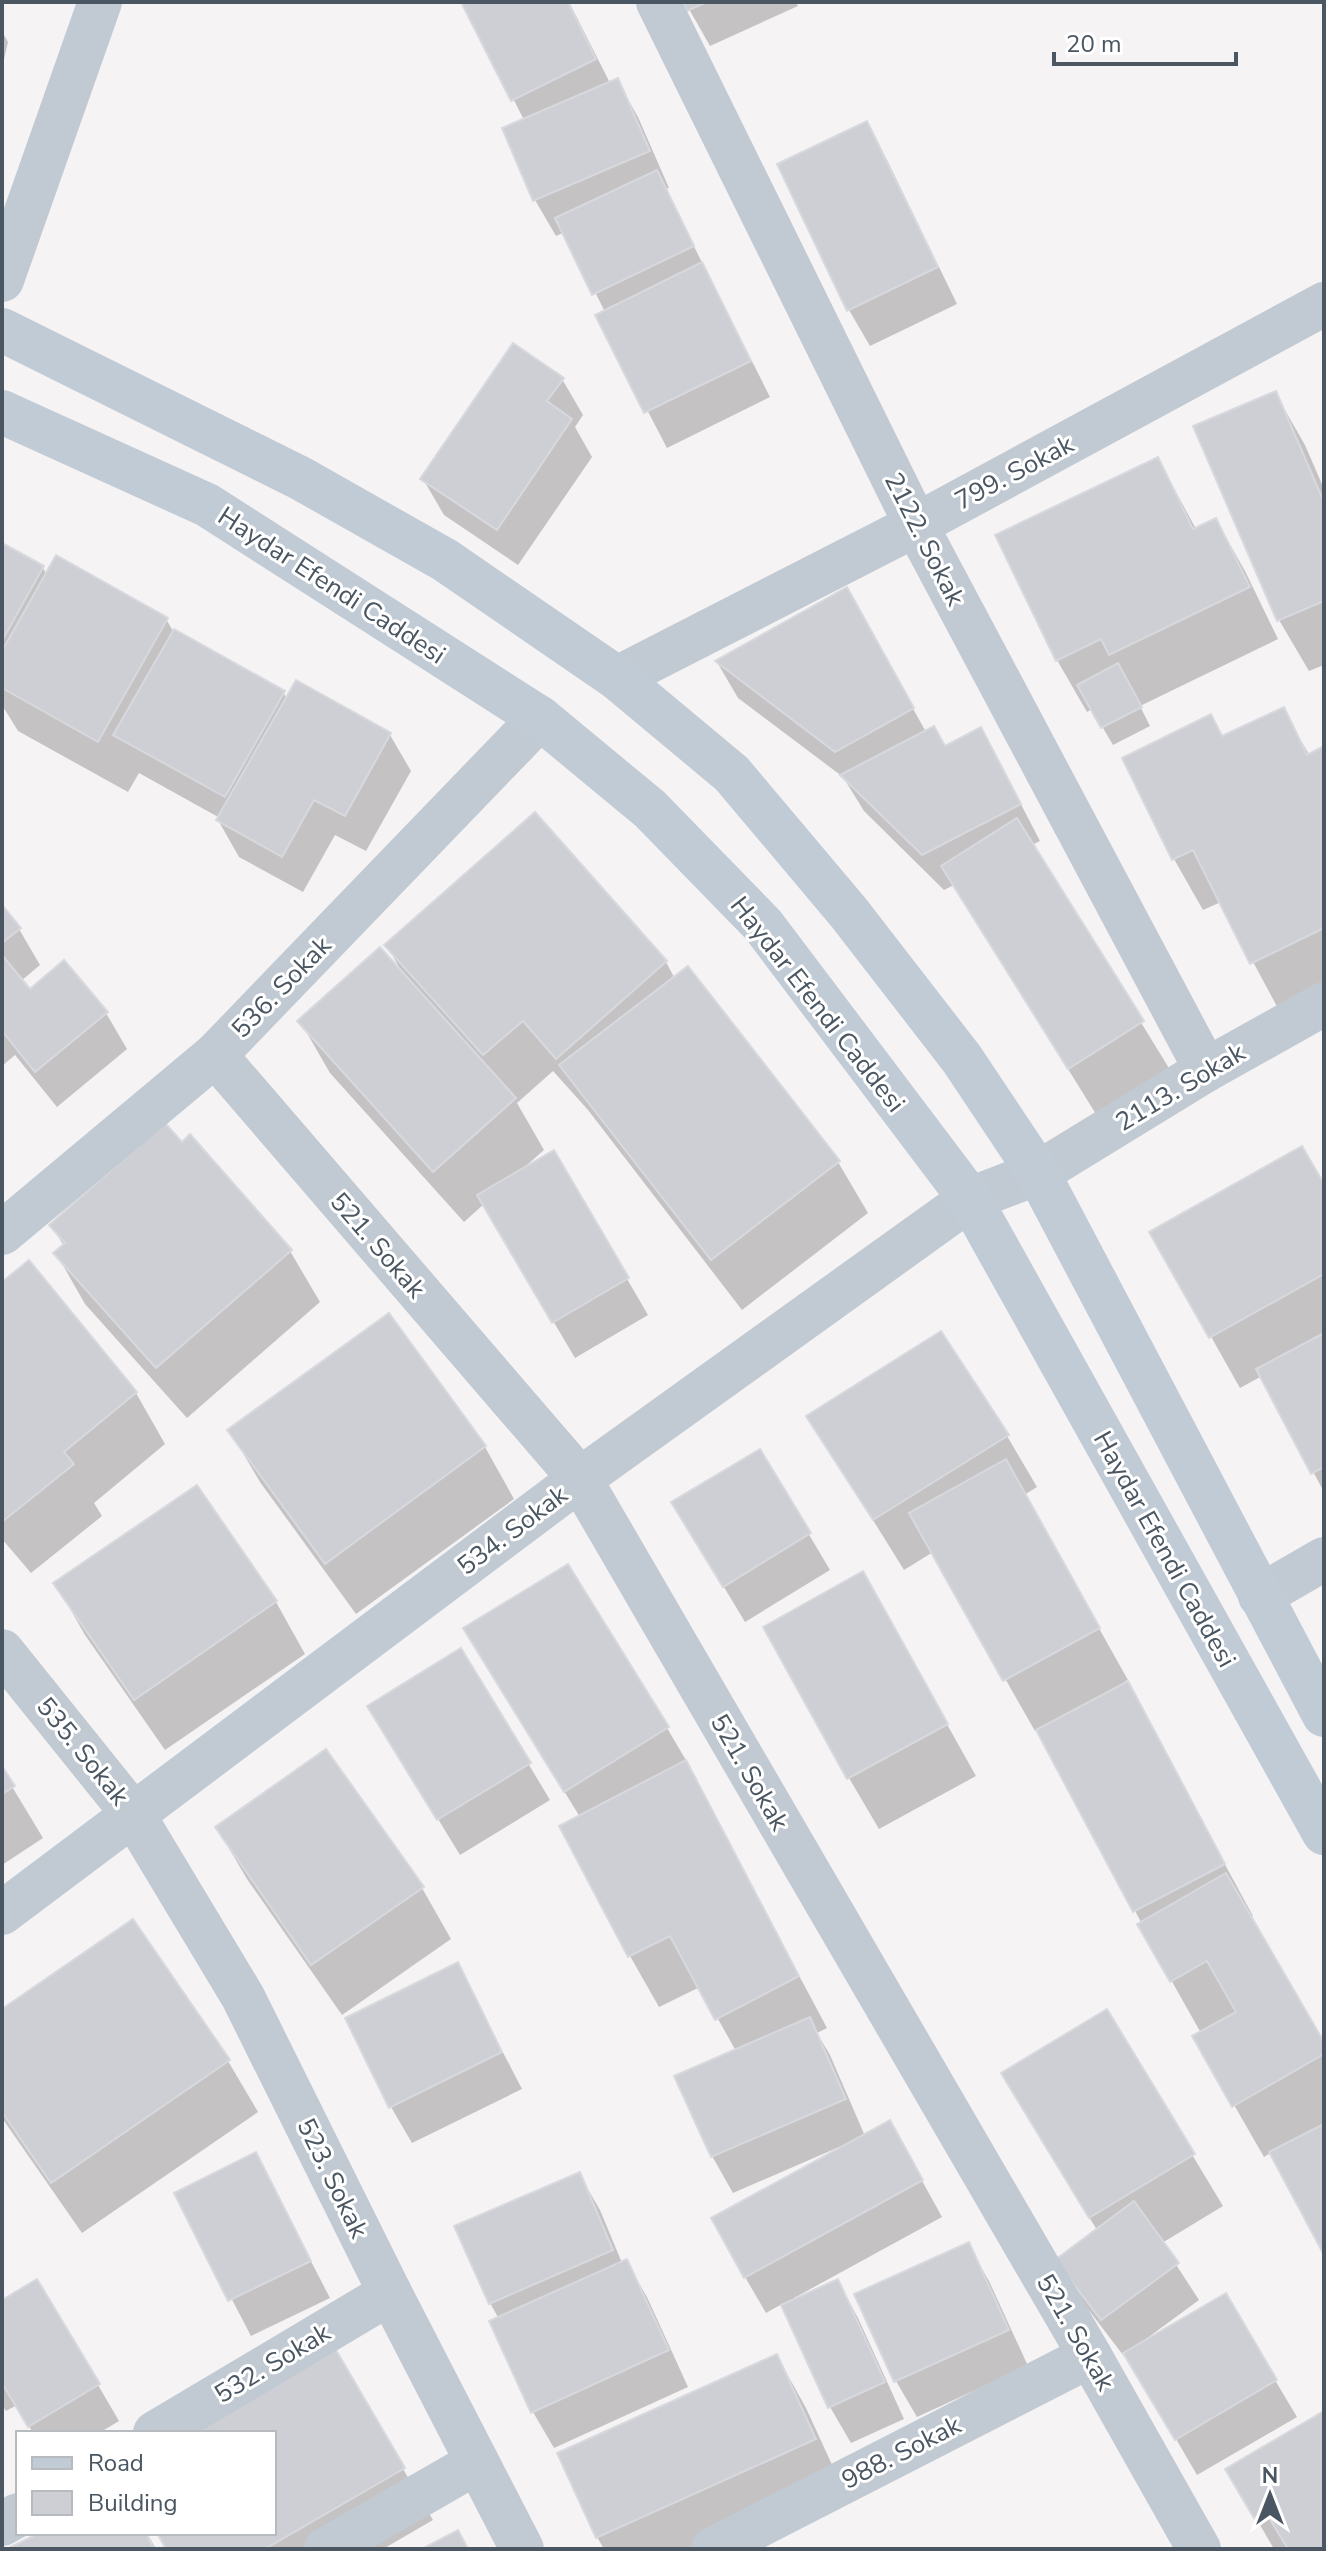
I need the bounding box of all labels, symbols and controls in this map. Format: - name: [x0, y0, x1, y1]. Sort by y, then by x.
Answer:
- scale bar: [1054, 16, 1236, 66]
- text: 20 m: [1066, 28, 1122, 60]
- street label: 799. Sokak: [949, 426, 1081, 518]
- street label: 2122. Sokak: [876, 467, 974, 613]
- street label: Haydar Efendi Caddesi: [211, 499, 452, 672]
- street label: Haydar Efendi Caddesi: [722, 889, 913, 1119]
- street label: 536. Sokak: [224, 928, 340, 1046]
- street label: 2113. Sokak: [1109, 1035, 1252, 1140]
- street label: 521. Sokak: [322, 1185, 434, 1306]
- street label: Haydar Efendi Caddesi: [1085, 1425, 1244, 1674]
- street label: 534. Sokak: [450, 1477, 575, 1583]
- street label: 535. Sokak: [28, 1690, 138, 1813]
- street label: 521. Sokak: [702, 1707, 798, 1838]
- street label: 523. Sokak: [288, 2112, 377, 2245]
- street label: 521. Sokak: [1028, 2267, 1124, 2398]
- street label: 532. Sokak: [208, 2315, 338, 2412]
- street label: 988. Sokak: [836, 2407, 968, 2497]
- legend: [16, 2431, 276, 2535]
- text: Road: [88, 2447, 144, 2479]
- north arrow: [1230, 2455, 1310, 2535]
- text: N: [1262, 2461, 1278, 2491]
- text: Building: [88, 2487, 178, 2519]

